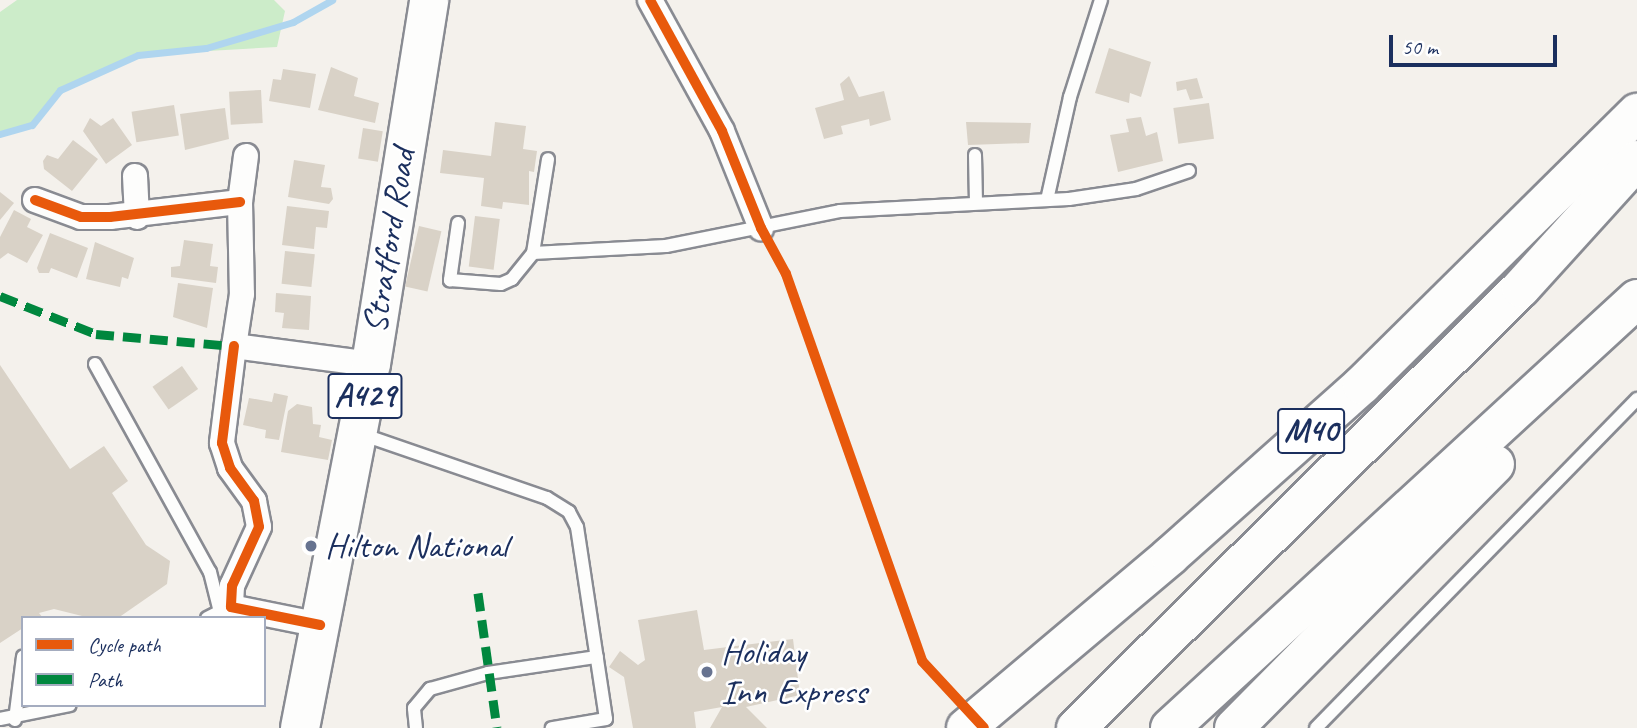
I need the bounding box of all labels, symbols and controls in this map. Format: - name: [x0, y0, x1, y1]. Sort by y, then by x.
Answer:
- scale bar: [1392, 21, 1560, 65]
- text: 50 m: [1402, 34, 1438, 60]
- street label: Stratford Road: [354, 146, 424, 336]
- road number: A429: [326, 366, 404, 426]
- road number: M40: [1276, 402, 1346, 460]
- place label: Hilton National: [325, 525, 509, 567]
- marker: Hilton National: [303, 538, 319, 554]
- legend: [21, 616, 266, 707]
- place label: Holiday Inn Express: [721, 631, 867, 713]
- text: Cycle path: [88, 632, 161, 658]
- marker: Holiday Inn Express: [699, 664, 715, 680]
- text: Path: [88, 667, 123, 693]

